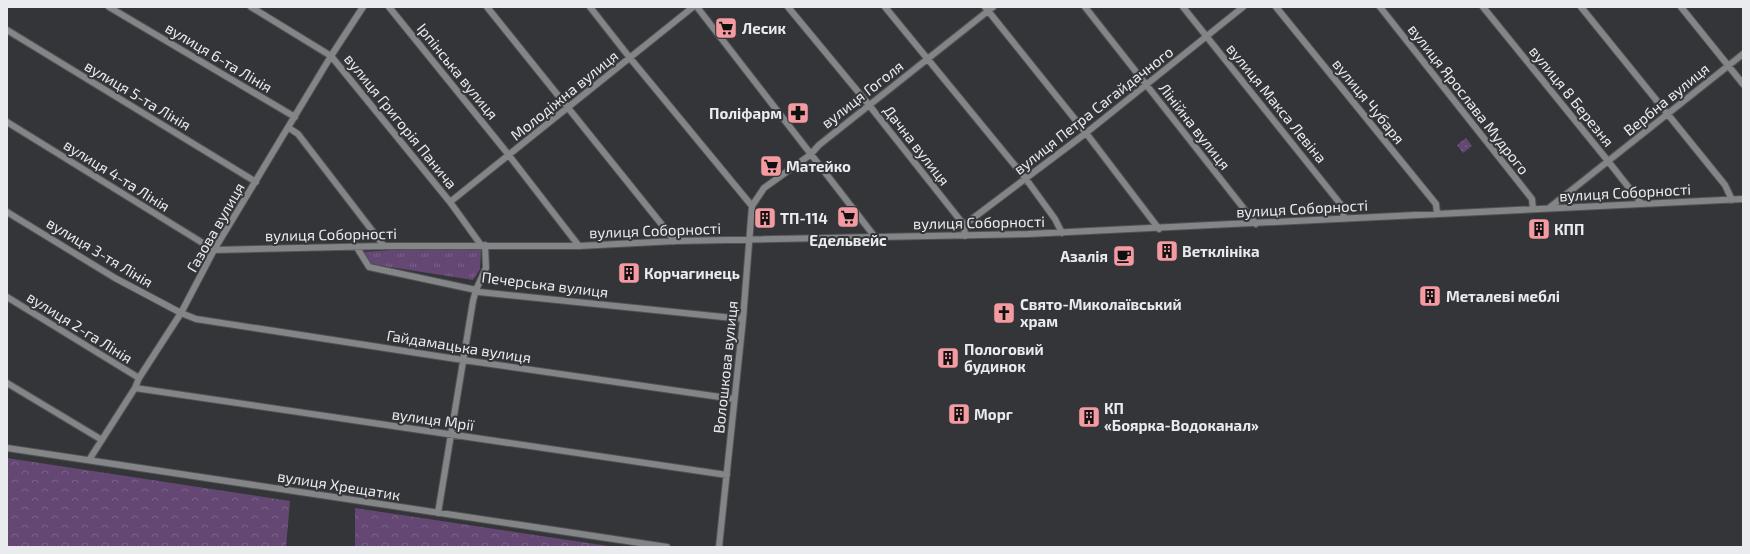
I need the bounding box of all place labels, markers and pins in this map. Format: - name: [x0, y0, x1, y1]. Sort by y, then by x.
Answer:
- supermarket icon: Лесик: [713, 15, 739, 41]
- place label: Лесик: [742, 19, 786, 37]
- pharmacy icon: Поліфарм: [785, 100, 811, 126]
- place label: Поліфарм: [709, 104, 782, 122]
- supermarket icon: Матейко: [758, 153, 784, 179]
- place label: Матейко: [786, 157, 851, 175]
- supermarket icon: Едельвейс: [835, 204, 861, 230]
- building icon: ТП-114: [752, 205, 778, 231]
- place label: ТП-114: [780, 209, 828, 227]
- building icon: КПП: [1526, 216, 1552, 242]
- place label: КПП: [1554, 220, 1584, 238]
- place label: Едельвейс: [809, 231, 887, 249]
- building icon: Ветклініка: [1154, 238, 1180, 264]
- place label: Ветклініка: [1182, 242, 1260, 260]
- cafe icon: Азалія: [1111, 243, 1137, 269]
- place label: Азалія: [1060, 247, 1108, 265]
- building icon: Корчагинець: [616, 260, 642, 286]
- place label: Корчагинець: [644, 264, 740, 282]
- building icon: Металеві меблі: [1417, 283, 1443, 309]
- place label: Металеві меблі: [1446, 287, 1560, 305]
- place label: Свято-Миколаївський храм: [1020, 295, 1182, 330]
- church icon: Свято-Миколаївський храм: [991, 300, 1017, 326]
- place label: Пологовий будинок: [964, 340, 1044, 375]
- building icon: Пологовий будинок: [935, 345, 961, 371]
- place label: КП «Боярка-Водоканал»: [1104, 399, 1259, 434]
- building icon: Морг: [946, 401, 972, 427]
- building icon: КП «Боярка-Водоканал»: [1076, 404, 1102, 430]
- place label: Морг: [974, 405, 1013, 423]

